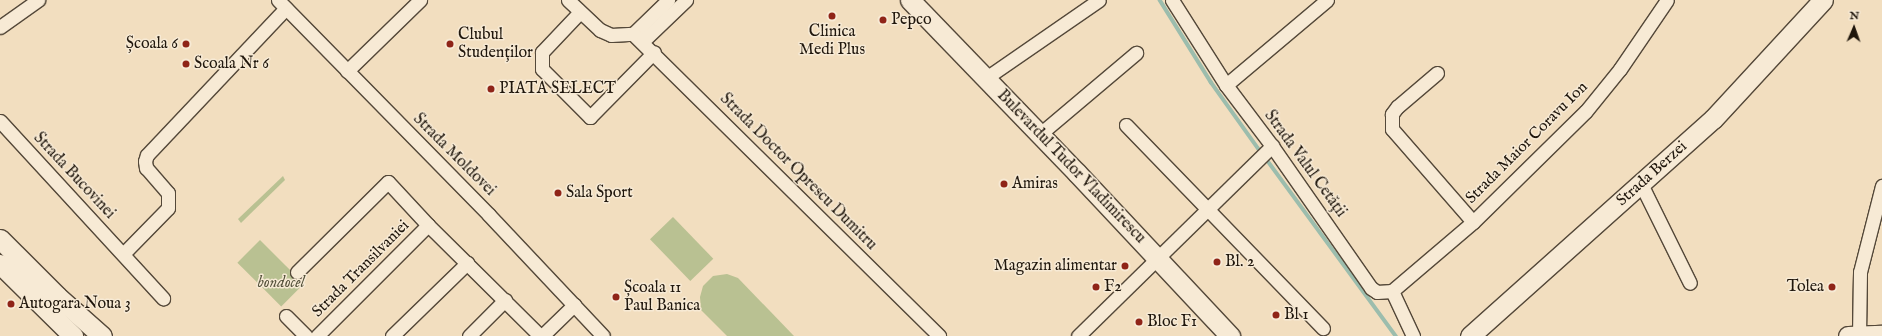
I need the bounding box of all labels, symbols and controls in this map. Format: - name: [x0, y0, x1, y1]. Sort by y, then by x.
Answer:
- north arrow: [1834, 8, 1874, 48]
- text: N: [1849, 9, 1859, 23]
- place label: Pepco: [891, 10, 932, 30]
- marker: Clinica Medi Plus: [827, 11, 837, 21]
- marker: Pepco: [878, 15, 888, 25]
- place label: Clinica Medi Plus: [799, 22, 865, 60]
- place label: Clubul Studenților: [458, 25, 533, 63]
- place label: Școala 6: [126, 34, 178, 54]
- marker: Școala 6: [181, 39, 191, 49]
- marker: Clubul Studenților: [445, 39, 455, 49]
- place label: Scoala Nr 6: [194, 54, 269, 74]
- marker: Scoala Nr 6: [181, 59, 191, 69]
- street label: Strada Maior Coravu Ion: [1462, 78, 1592, 208]
- place label: PIATA SELECT: [499, 79, 616, 99]
- marker: PIATA SELECT: [486, 84, 496, 94]
- street label: Bulevardul Tudor Vladimirescu: [993, 86, 1149, 248]
- street label: Strada Doctor Oprescu Dumitru: [716, 90, 880, 254]
- street label: Strada Valul Cetății: [1260, 107, 1350, 221]
- street label: Strada Moldovei: [409, 110, 499, 200]
- street label: Strada Bucovinei: [29, 129, 119, 223]
- street label: Strada Berzei: [1613, 137, 1691, 211]
- place label: Amiras: [1012, 174, 1058, 194]
- marker: Amiras: [999, 179, 1009, 189]
- place label: Sala Sport: [566, 183, 633, 203]
- marker: Sala Sport: [553, 188, 563, 198]
- street label: Strada Transilvaniei: [308, 216, 414, 322]
- place label: Bl. 2: [1225, 252, 1254, 272]
- place label: Magazin alimentar: [994, 256, 1117, 276]
- marker: Bl. 2: [1212, 257, 1222, 267]
- marker: Magazin alimentar: [1120, 261, 1130, 271]
- park label: bondocel: [258, 273, 304, 293]
- place label: F2: [1104, 277, 1122, 297]
- place label: Tolea: [1787, 277, 1824, 297]
- place label: Școala 11 Paul Banica: [624, 278, 700, 316]
- marker: F2: [1091, 282, 1101, 292]
- marker: Tolea: [1827, 282, 1837, 292]
- marker: Școala 11 Paul Banica: [611, 292, 621, 302]
- place label: Autogara Noua 3: [19, 294, 131, 314]
- marker: Autogara Noua 3: [6, 299, 16, 309]
- place label: Bl 1: [1284, 305, 1308, 325]
- marker: Bl 1: [1271, 310, 1281, 320]
- place label: Bloc F1: [1147, 312, 1197, 332]
- marker: Bloc F1: [1134, 317, 1144, 327]

